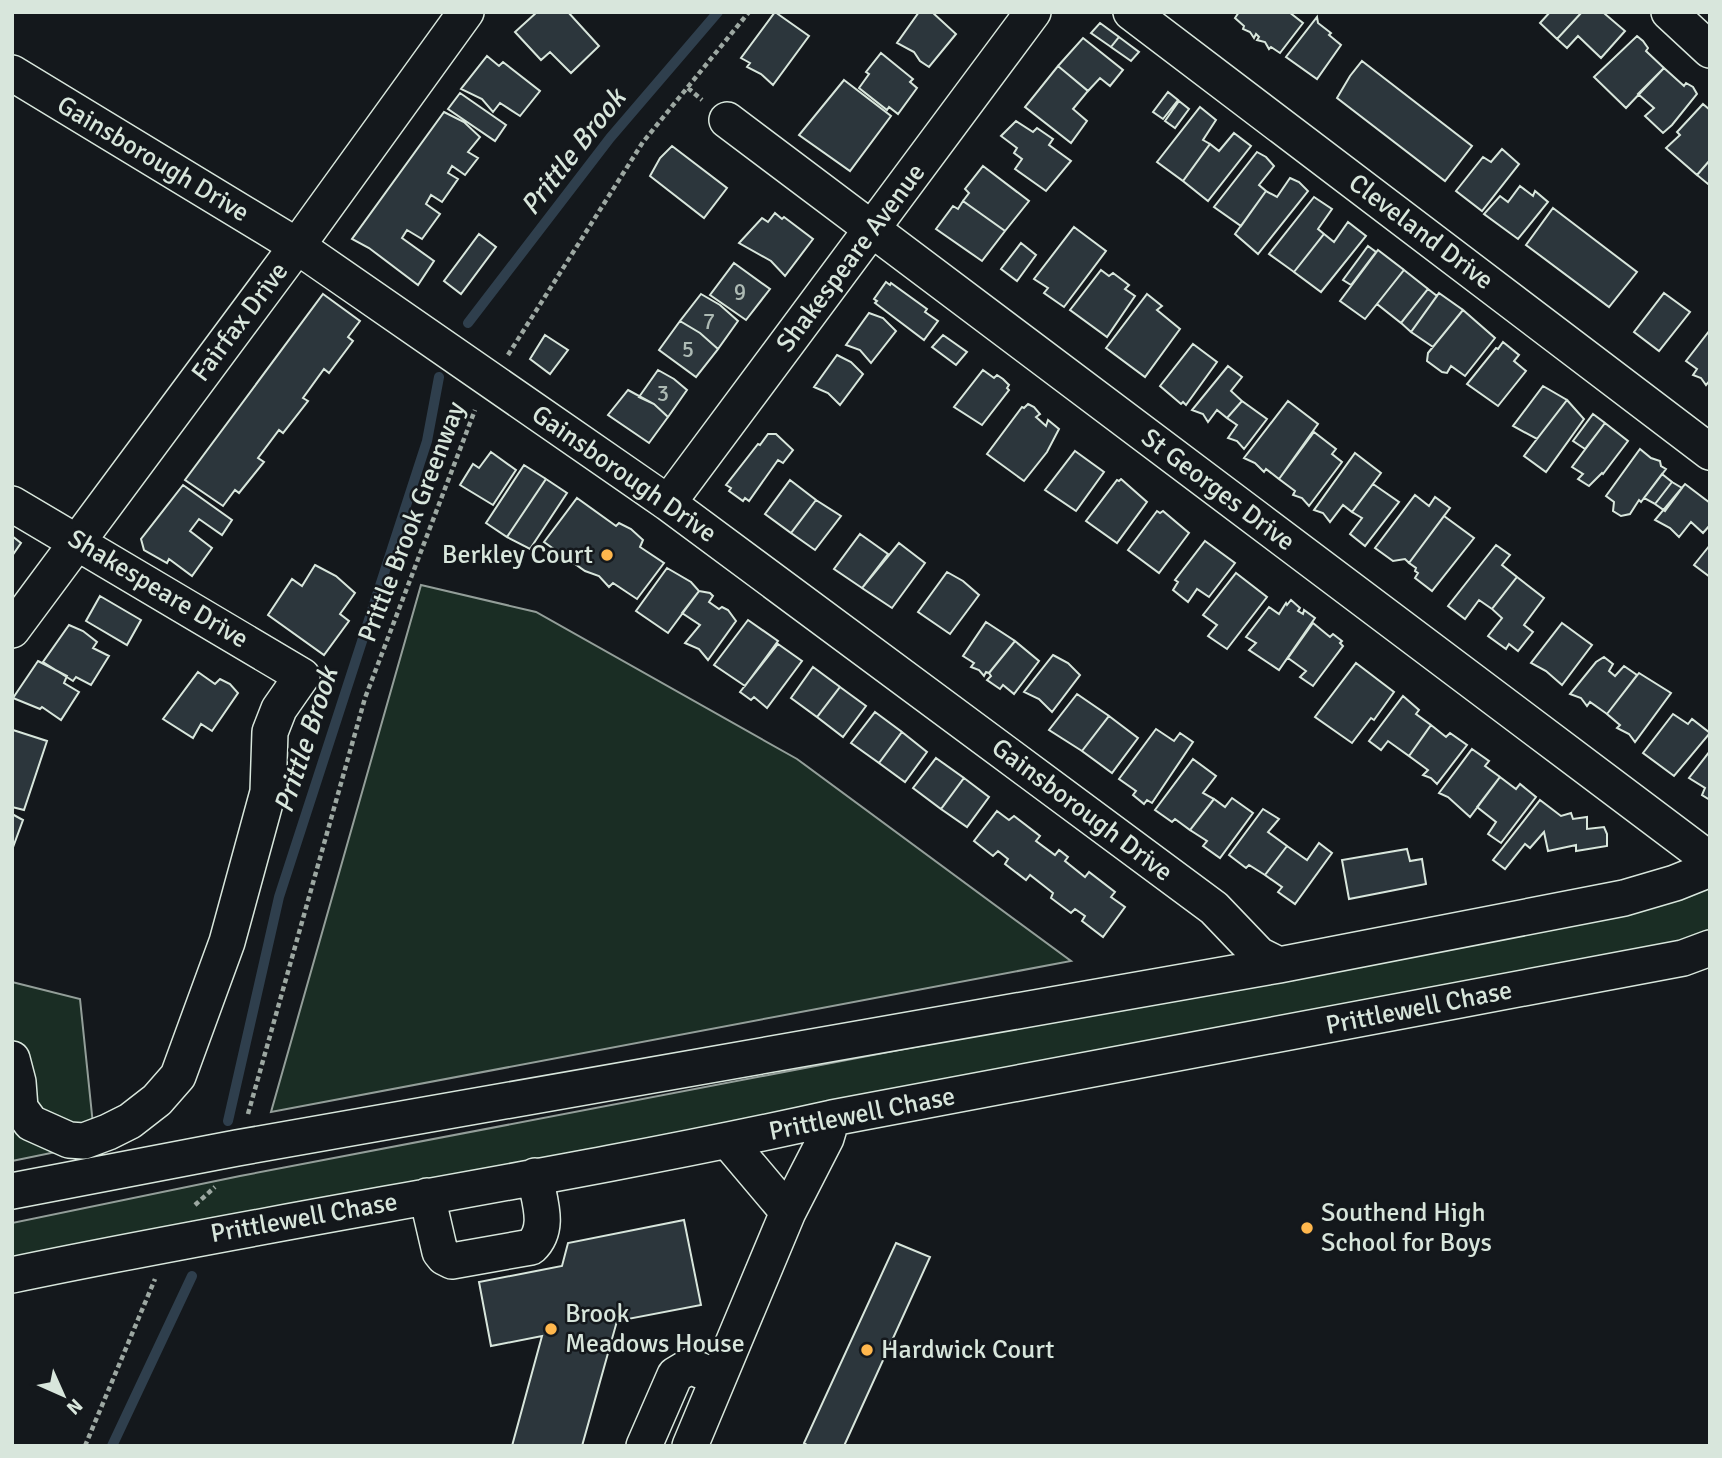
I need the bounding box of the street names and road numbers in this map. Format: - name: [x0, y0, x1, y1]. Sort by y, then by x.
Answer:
- street label: Gainsborough Drive: [51, 89, 255, 229]
- street label: Shakespeare Avenue: [770, 157, 932, 359]
- street label: Cleveland Drive: [1342, 167, 1500, 297]
- street label: Fairfax Drive: [185, 256, 295, 388]
- street label: Prittle Brook Greenway: [351, 397, 473, 647]
- street label: Gainsborough Drive: [525, 398, 723, 550]
- street label: St Georges Drive: [1135, 422, 1301, 558]
- street label: Shakespeare Drive: [62, 523, 254, 655]
- street label: Gainsborough Drive: [985, 732, 1179, 888]
- street label: Prittlewell Chase: [1323, 974, 1515, 1042]
- street label: Prittlewell Chase: [766, 1080, 958, 1148]
- street label: Prittlewell Chase: [208, 1186, 400, 1250]

